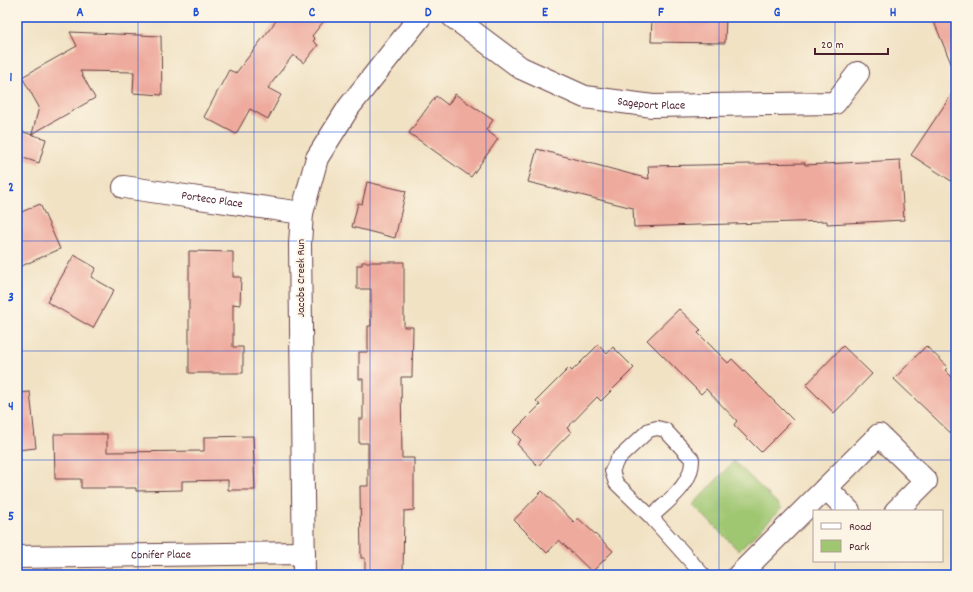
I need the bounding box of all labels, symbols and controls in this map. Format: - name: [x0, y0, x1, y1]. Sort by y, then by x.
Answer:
- text: A: [76, 4, 84, 23]
- text: B: [193, 4, 199, 23]
- text: C: [309, 4, 316, 23]
- text: D: [425, 4, 432, 23]
- text: E: [542, 4, 549, 23]
- text: F: [658, 4, 664, 23]
- text: G: [774, 4, 781, 23]
- text: H: [890, 4, 897, 23]
- scale bar: [815, 30, 888, 56]
- text: 20 m: [821, 37, 844, 54]
- text: 1: [10, 69, 13, 88]
- street label: Sageport Place: [616, 93, 685, 115]
- text: 2: [8, 179, 14, 198]
- street label: Porteco Place: [180, 187, 244, 213]
- street label: Jacobs Creek Run: [293, 238, 310, 317]
- text: 3: [8, 289, 14, 308]
- text: 4: [8, 398, 14, 417]
- text: 5: [8, 508, 14, 527]
- legend: [813, 510, 943, 562]
- text: Road: [849, 519, 871, 536]
- text: Park: [849, 539, 870, 556]
- street label: Conifer Place: [131, 546, 191, 564]

